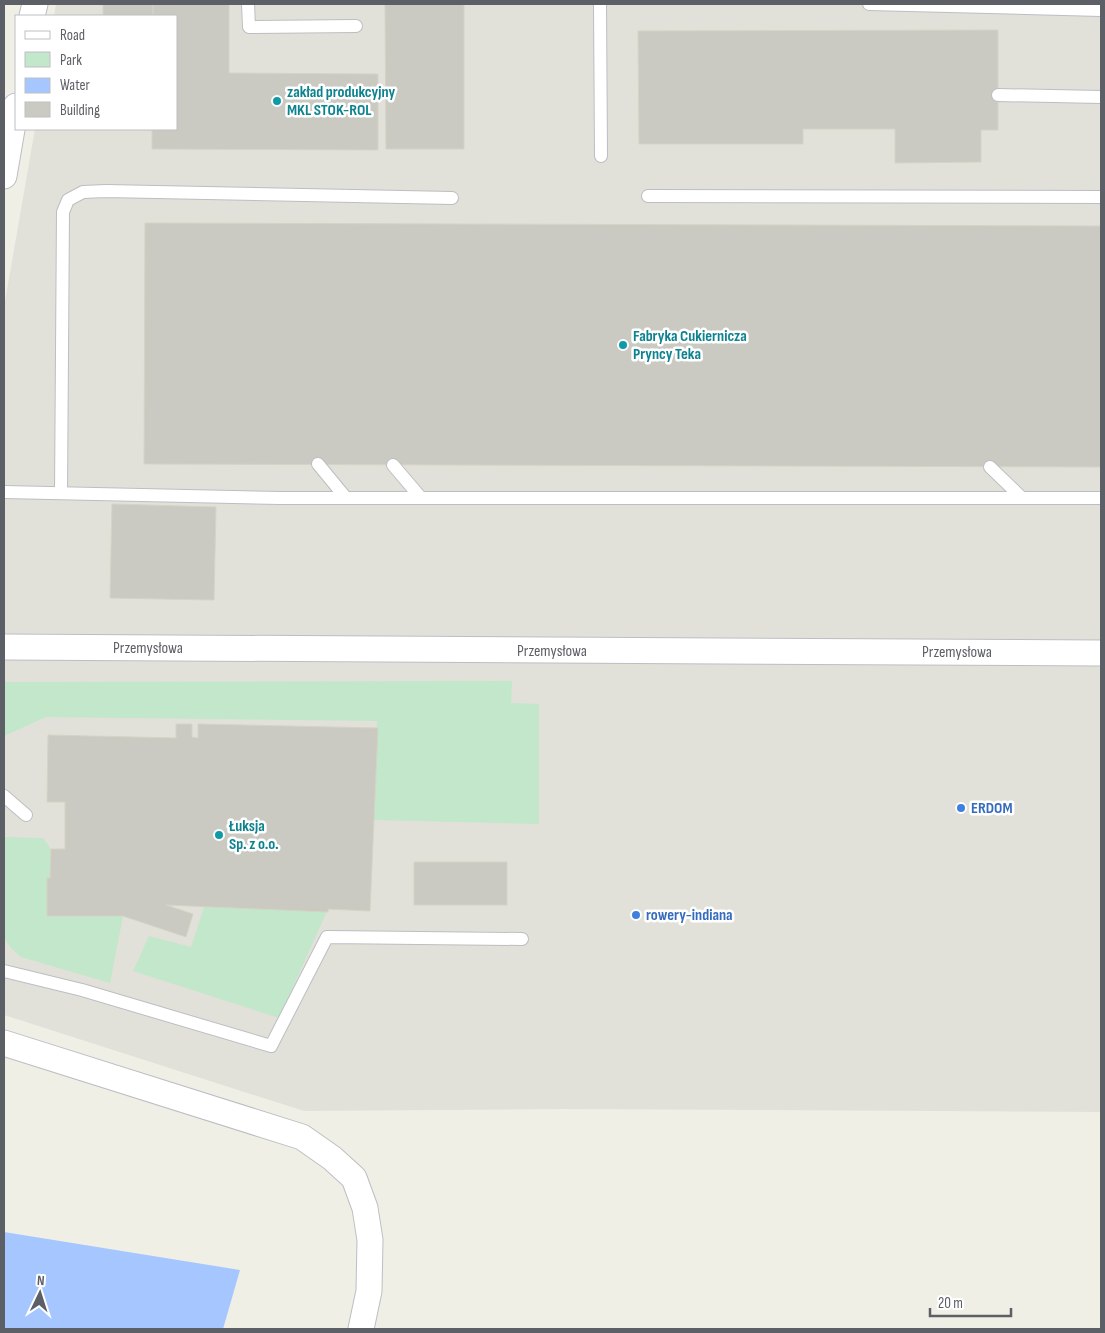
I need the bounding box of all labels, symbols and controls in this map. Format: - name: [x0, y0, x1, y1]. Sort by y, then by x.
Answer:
- legend: [15, 15, 178, 130]
- text: Road: [60, 26, 85, 45]
- text: Park: [60, 51, 82, 70]
- text: Water: [60, 76, 91, 95]
- place label: zakład produkcyjny MKL STOK-ROL: [287, 83, 395, 120]
- marker: zakład produkcyjny MKL STOK-ROL: [271, 95, 283, 107]
- text: Building: [60, 101, 100, 120]
- place label: Fabryka Cukiernicza Pryncy Teka: [633, 327, 747, 364]
- marker: Fabryka Cukiernicza Pryncy Teka: [617, 339, 629, 351]
- street label: Przemysłowa: [113, 639, 183, 658]
- street label: Przemysłowa: [517, 642, 587, 661]
- street label: Przemysłowa: [922, 643, 992, 662]
- place label: ERDOM: [971, 799, 1013, 818]
- marker: ERDOM: [955, 802, 967, 814]
- place label: Łuksja Sp. z o.o.: [228, 817, 279, 854]
- marker: Łuksja Sp. z o.o.: [213, 829, 225, 841]
- place label: rowery-indiana: [646, 906, 733, 925]
- marker: rowery-indiana: [630, 909, 642, 921]
- north arrow: [15, 1268, 65, 1318]
- text: N: [37, 1272, 45, 1289]
- scale bar: [930, 1286, 1011, 1318]
- text: 20 m: [938, 1294, 963, 1313]

